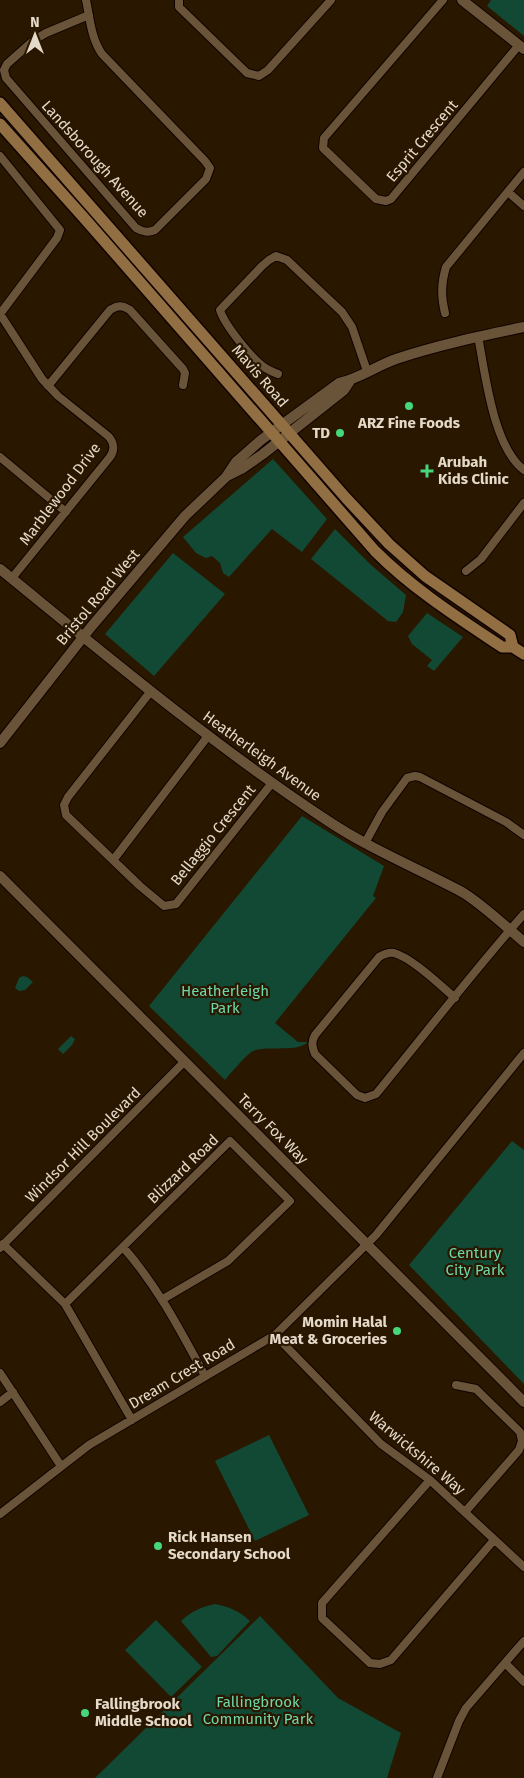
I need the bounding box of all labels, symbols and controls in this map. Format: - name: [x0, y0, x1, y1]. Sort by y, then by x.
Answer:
- north arrow: [10, 10, 60, 60]
- text: N: [30, 14, 40, 31]
- street label: Esprit Crescent: [383, 96, 462, 186]
- street label: Landsborough Avenue: [38, 97, 152, 221]
- street label: Mavis Road: [228, 341, 292, 411]
- marker: ARZ Fine Foods: [403, 400, 415, 412]
- place label: ARZ Fine Foods: [357, 414, 460, 432]
- place label: TD: [312, 424, 330, 442]
- marker: TD: [334, 427, 346, 439]
- street label: Marblewood Drive: [16, 439, 104, 549]
- place label: Arubah Kids Clinic: [437, 453, 510, 488]
- marker: Arubah Kids Clinic: [420, 464, 434, 478]
- street label: Bristol Road West: [53, 545, 144, 649]
- street label: Heatherleigh Avenue: [199, 707, 325, 805]
- street label: Bellaggio Crescent: [167, 780, 260, 889]
- park label: Heatherleigh Park: [181, 982, 269, 1017]
- street label: Windsor Hill Boulevard: [22, 1084, 144, 1206]
- street label: Terry Fox Way: [234, 1090, 312, 1168]
- street label: Blizzard Road: [144, 1131, 222, 1207]
- park label: Century City Park: [446, 1244, 505, 1279]
- place label: Momin Halal Meat & Groceries: [270, 1313, 388, 1348]
- marker: Momin Halal Meat & Groceries: [391, 1325, 403, 1337]
- street label: Dream Crest Road: [126, 1335, 238, 1413]
- street label: Warwickshire Way: [365, 1407, 469, 1499]
- place label: Rick Hansen Secondary School: [168, 1528, 291, 1563]
- marker: Rick Hansen Secondary School: [152, 1540, 164, 1552]
- park label: Fallingbrook Community Park: [203, 1693, 314, 1728]
- place label: Fallingbrook Middle School: [95, 1695, 192, 1730]
- marker: Fallingbrook Middle School: [79, 1707, 91, 1719]

